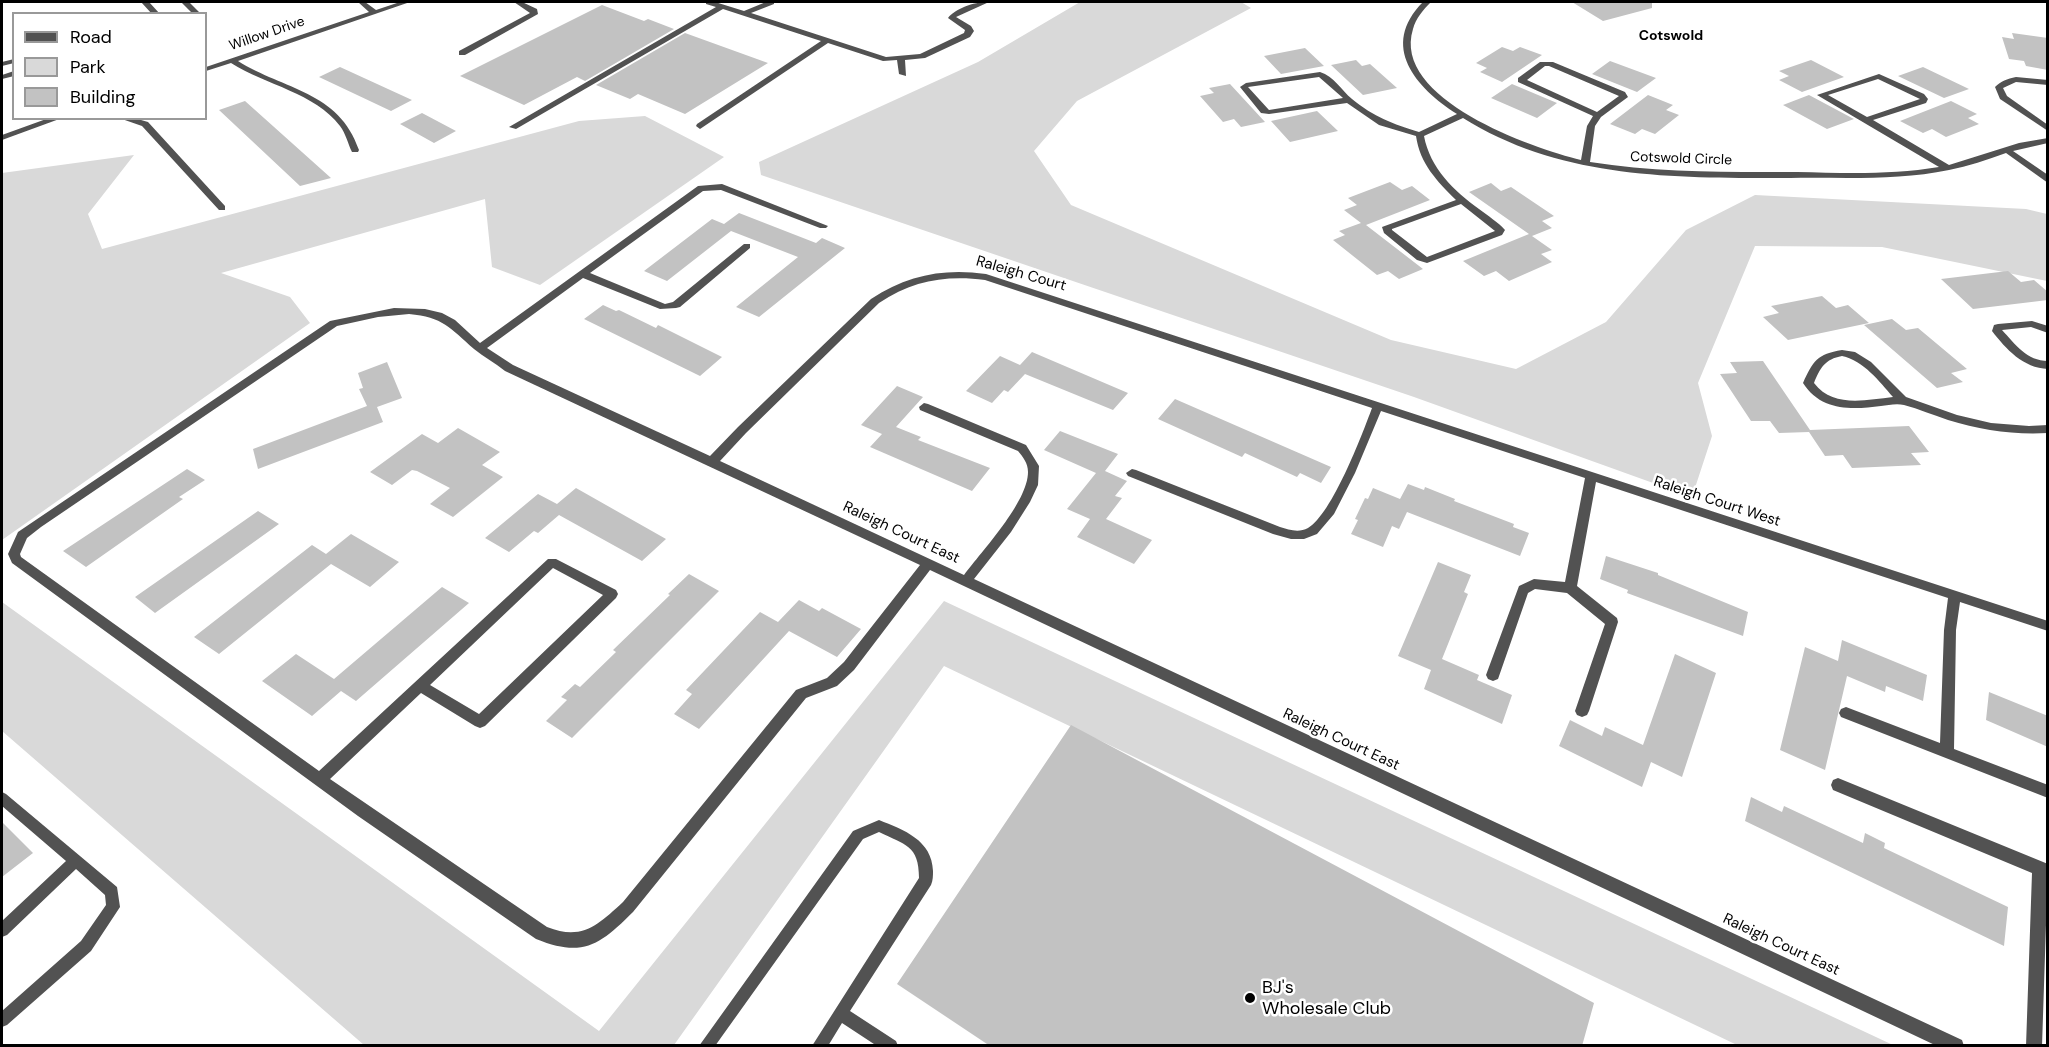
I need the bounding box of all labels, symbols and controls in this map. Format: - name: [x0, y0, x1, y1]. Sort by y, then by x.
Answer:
- legend: [12, 12, 207, 120]
- street label: Willow Drive: [227, 13, 307, 55]
- text: Road: [70, 25, 112, 49]
- district label: Cotswold: [1639, 28, 1703, 44]
- text: Park: [70, 55, 106, 79]
- text: Building: [70, 85, 135, 109]
- street label: Cotswold Circle: [1630, 149, 1732, 169]
- street label: Raleigh Court: [974, 253, 1068, 295]
- street label: Raleigh Court West: [1651, 473, 1783, 531]
- street label: Raleigh Court East: [840, 498, 962, 568]
- street label: Raleigh Court East: [1280, 705, 1402, 775]
- street label: Raleigh Court East: [1720, 910, 1842, 980]
- place label: BJ's Wholesale Club: [1262, 977, 1391, 1020]
- marker: BJ's Wholesale Club: [1243, 991, 1257, 1005]

